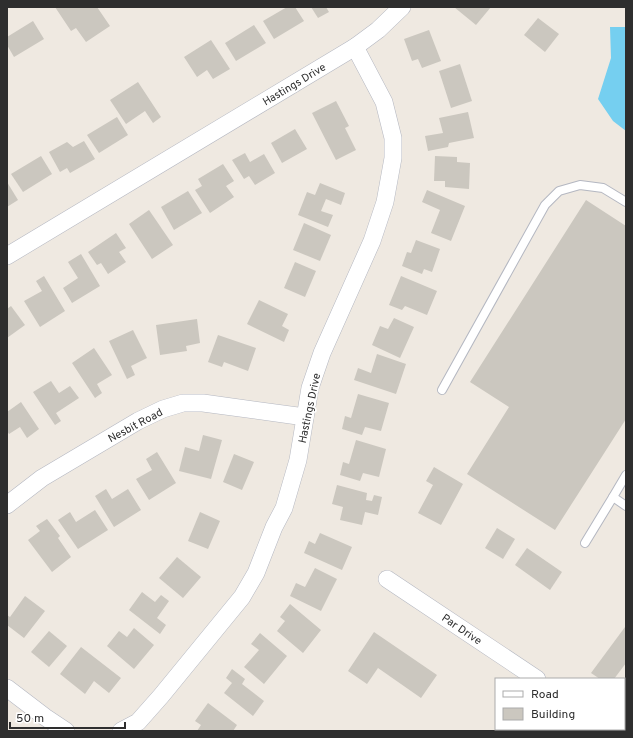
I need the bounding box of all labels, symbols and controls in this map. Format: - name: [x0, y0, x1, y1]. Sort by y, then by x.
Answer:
- street label: Hastings Drive: [260, 60, 329, 109]
- street label: Hastings Drive: [296, 372, 324, 445]
- street label: Nesbit Road: [106, 406, 165, 446]
- street label: Par Drive: [439, 611, 484, 648]
- legend: [495, 678, 625, 730]
- text: Road: [531, 687, 559, 703]
- scale bar: [10, 704, 125, 730]
- text: Building: [531, 707, 575, 723]
- text: 50 m: [16, 711, 44, 727]

